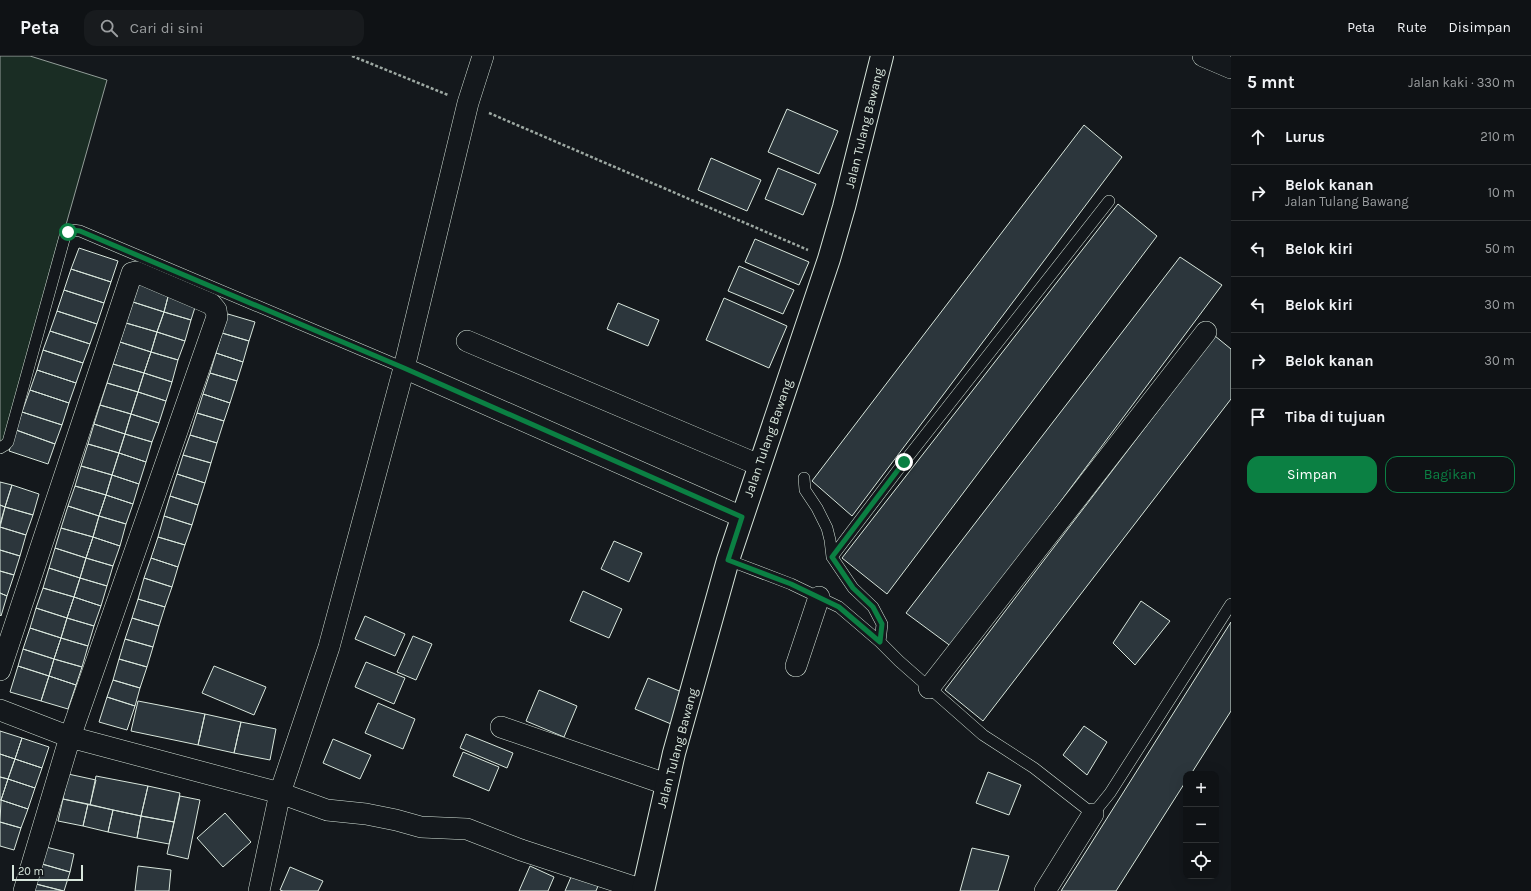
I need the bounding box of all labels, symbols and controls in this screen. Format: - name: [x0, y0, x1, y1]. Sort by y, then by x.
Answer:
- search box: [84, 10, 364, 46]
- text: Peta: [20, 17, 60, 39]
- icon: search: [98, 17, 120, 39]
- text: Cari di sini: [130, 19, 203, 37]
- text: Peta: [1347, 19, 1375, 36]
- text: Rute: [1397, 19, 1427, 36]
- text: Disimpan: [1449, 19, 1511, 36]
- street label: Jalan Tulang Bawang: [842, 66, 886, 190]
- text: 5 mnt: [1247, 72, 1295, 92]
- text: Jalan kaki · 330 m: [1408, 75, 1515, 90]
- icon: ahead: [1247, 126, 1269, 148]
- text: Lurus: [1285, 128, 1325, 146]
- text: 210 m: [1480, 129, 1515, 144]
- text: Belok kanan: [1285, 176, 1374, 194]
- icon: right: [1247, 182, 1269, 204]
- text: 10 m: [1488, 185, 1515, 200]
- text: Jalan Tulang Bawang: [1285, 194, 1409, 209]
- route start: [59, 223, 77, 241]
- icon: left: [1247, 238, 1269, 260]
- text: Belok kiri: [1285, 240, 1353, 258]
- text: 50 m: [1485, 241, 1515, 256]
- icon: left: [1247, 294, 1269, 316]
- text: Belok kiri: [1285, 296, 1353, 314]
- text: 30 m: [1484, 297, 1515, 312]
- icon: right: [1247, 350, 1269, 372]
- text: Belok kanan: [1285, 352, 1374, 370]
- text: 30 m: [1484, 353, 1515, 368]
- street label: Jalan Tulang Bawang: [741, 376, 795, 499]
- icon: arrive: [1247, 406, 1269, 428]
- text: Tiba di tujuan: [1285, 408, 1385, 426]
- route end: [895, 453, 913, 471]
- button: Simpan: [1247, 456, 1377, 493]
- button: Bagikan: [1385, 456, 1515, 493]
- street label: Jalan Tulang Bawang: [654, 686, 700, 810]
- map controls: [1183, 771, 1219, 879]
- button: +: [1183, 771, 1219, 807]
- button: −: [1183, 807, 1219, 843]
- button: locate: [1183, 843, 1219, 879]
- scale bar: [12, 863, 83, 882]
- text: 20 m: [18, 865, 44, 878]

